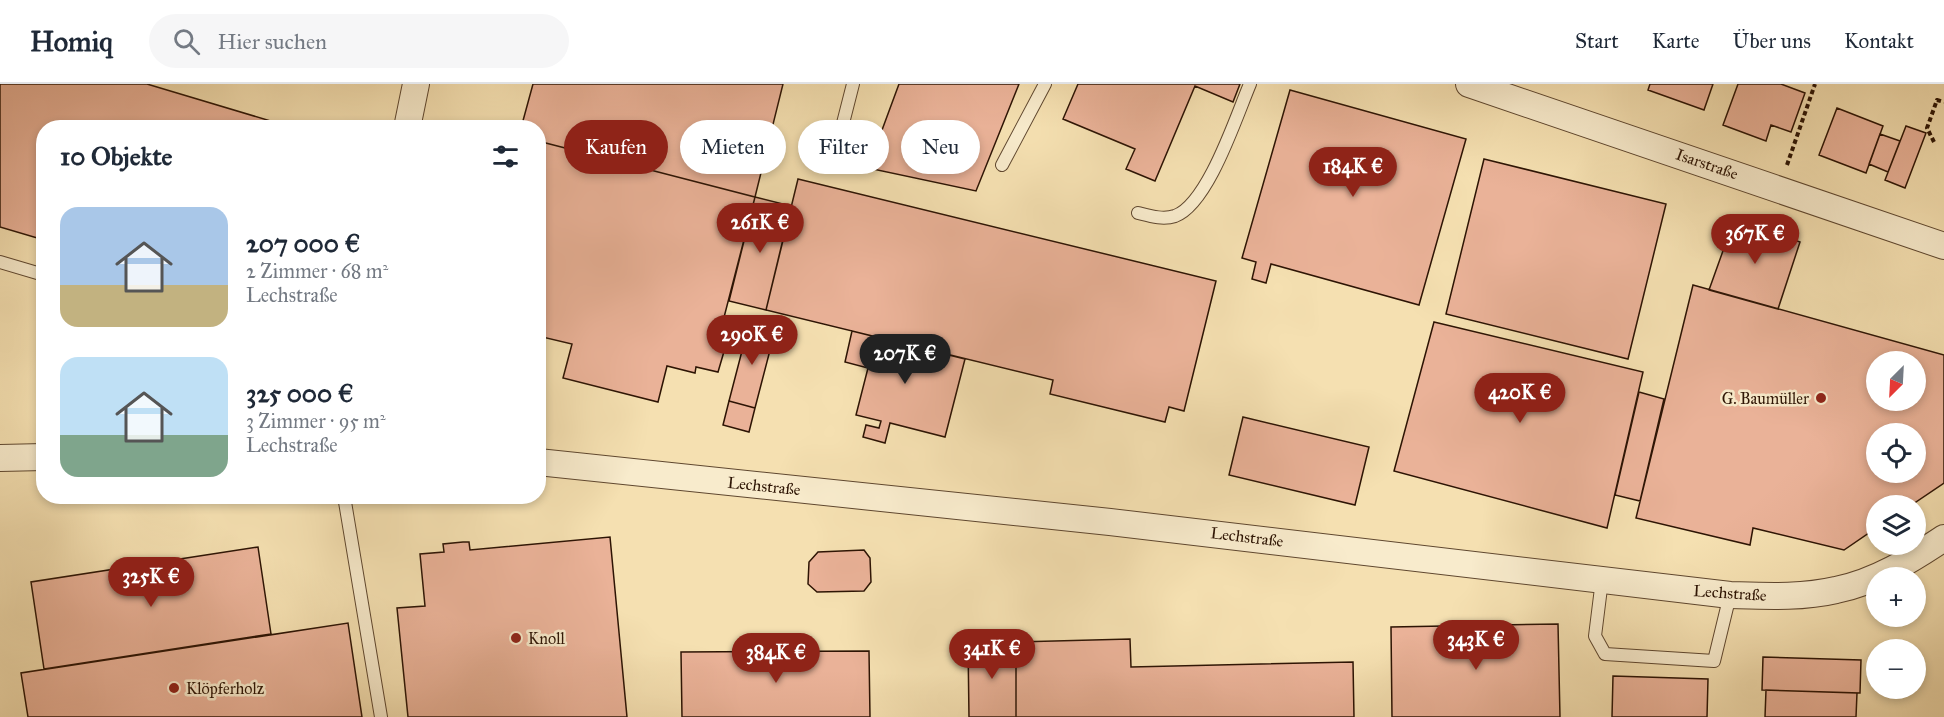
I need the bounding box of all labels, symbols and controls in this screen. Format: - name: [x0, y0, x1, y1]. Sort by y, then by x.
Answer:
- search box: [149, 14, 569, 68]
- text: Homiq: [30, 24, 113, 59]
- icon: search: [170, 25, 203, 58]
- text: Hier suchen: [218, 28, 327, 55]
- text: Start: [1575, 28, 1619, 54]
- text: Karte: [1652, 28, 1700, 54]
- text: Über uns: [1733, 28, 1811, 54]
- text: Kontakt: [1844, 28, 1914, 54]
- chip: Kaufen: [564, 120, 668, 174]
- chip: Mieten: [680, 120, 786, 174]
- chip: Filter: [798, 120, 889, 174]
- chip: Neu: [901, 120, 980, 174]
- text: 10 Objekte: [60, 140, 172, 172]
- icon: filters: [489, 140, 522, 173]
- street label: Isarstraße: [1673, 145, 1741, 184]
- pin: 184K €: [1304, 147, 1402, 198]
- text: 184K €: [1323, 154, 1383, 178]
- pin: 261K €: [711, 203, 809, 254]
- text: 261K €: [731, 210, 789, 234]
- pin: 367K €: [1706, 214, 1804, 265]
- text: 367K €: [1725, 221, 1785, 245]
- text: 207 000 €: [246, 227, 360, 259]
- icon: home: [108, 231, 180, 303]
- text: 2 Zimmer · 68 m²: [246, 259, 388, 283]
- text: Lechstraße: [246, 283, 338, 307]
- pin: 290K €: [703, 315, 801, 366]
- text: 290K €: [721, 322, 783, 346]
- pin: 207K €: [856, 334, 954, 385]
- text: 207K €: [874, 341, 936, 365]
- north arrow: [1866, 351, 1926, 411]
- map controls: [1866, 351, 1926, 699]
- pin: 420K €: [1471, 373, 1569, 424]
- text: 325 000 €: [246, 377, 353, 409]
- text: 420K €: [1488, 380, 1552, 404]
- icon: home: [108, 381, 180, 453]
- place label: G. Baumüller: [1722, 389, 1809, 408]
- marker: G. Baumüller: [1814, 391, 1828, 405]
- text: 3 Zimmer · 95 m²: [246, 409, 386, 433]
- button: locate: [1866, 423, 1926, 483]
- text: Lechstraße: [246, 433, 338, 457]
- street label: Lechstraße: [727, 473, 802, 499]
- button: layers: [1866, 495, 1926, 555]
- street label: Lechstraße: [1209, 523, 1285, 551]
- pin: 325K €: [102, 557, 200, 608]
- text: 325K €: [122, 564, 180, 588]
- button: +: [1866, 567, 1926, 627]
- street label: Lechstraße: [1693, 581, 1768, 605]
- pin: 343K €: [1427, 620, 1525, 671]
- text: 343K €: [1447, 627, 1505, 651]
- place label: Knoll: [528, 629, 565, 648]
- pin: 341K €: [943, 629, 1041, 680]
- marker: Knoll: [509, 631, 523, 645]
- pin: 384K €: [727, 633, 825, 684]
- text: 341K €: [963, 636, 1021, 660]
- button: −: [1866, 639, 1926, 699]
- text: 384K €: [746, 640, 806, 664]
- place label: Klöpferholz: [186, 679, 265, 698]
- marker: Klöpferholz: [167, 681, 181, 695]

